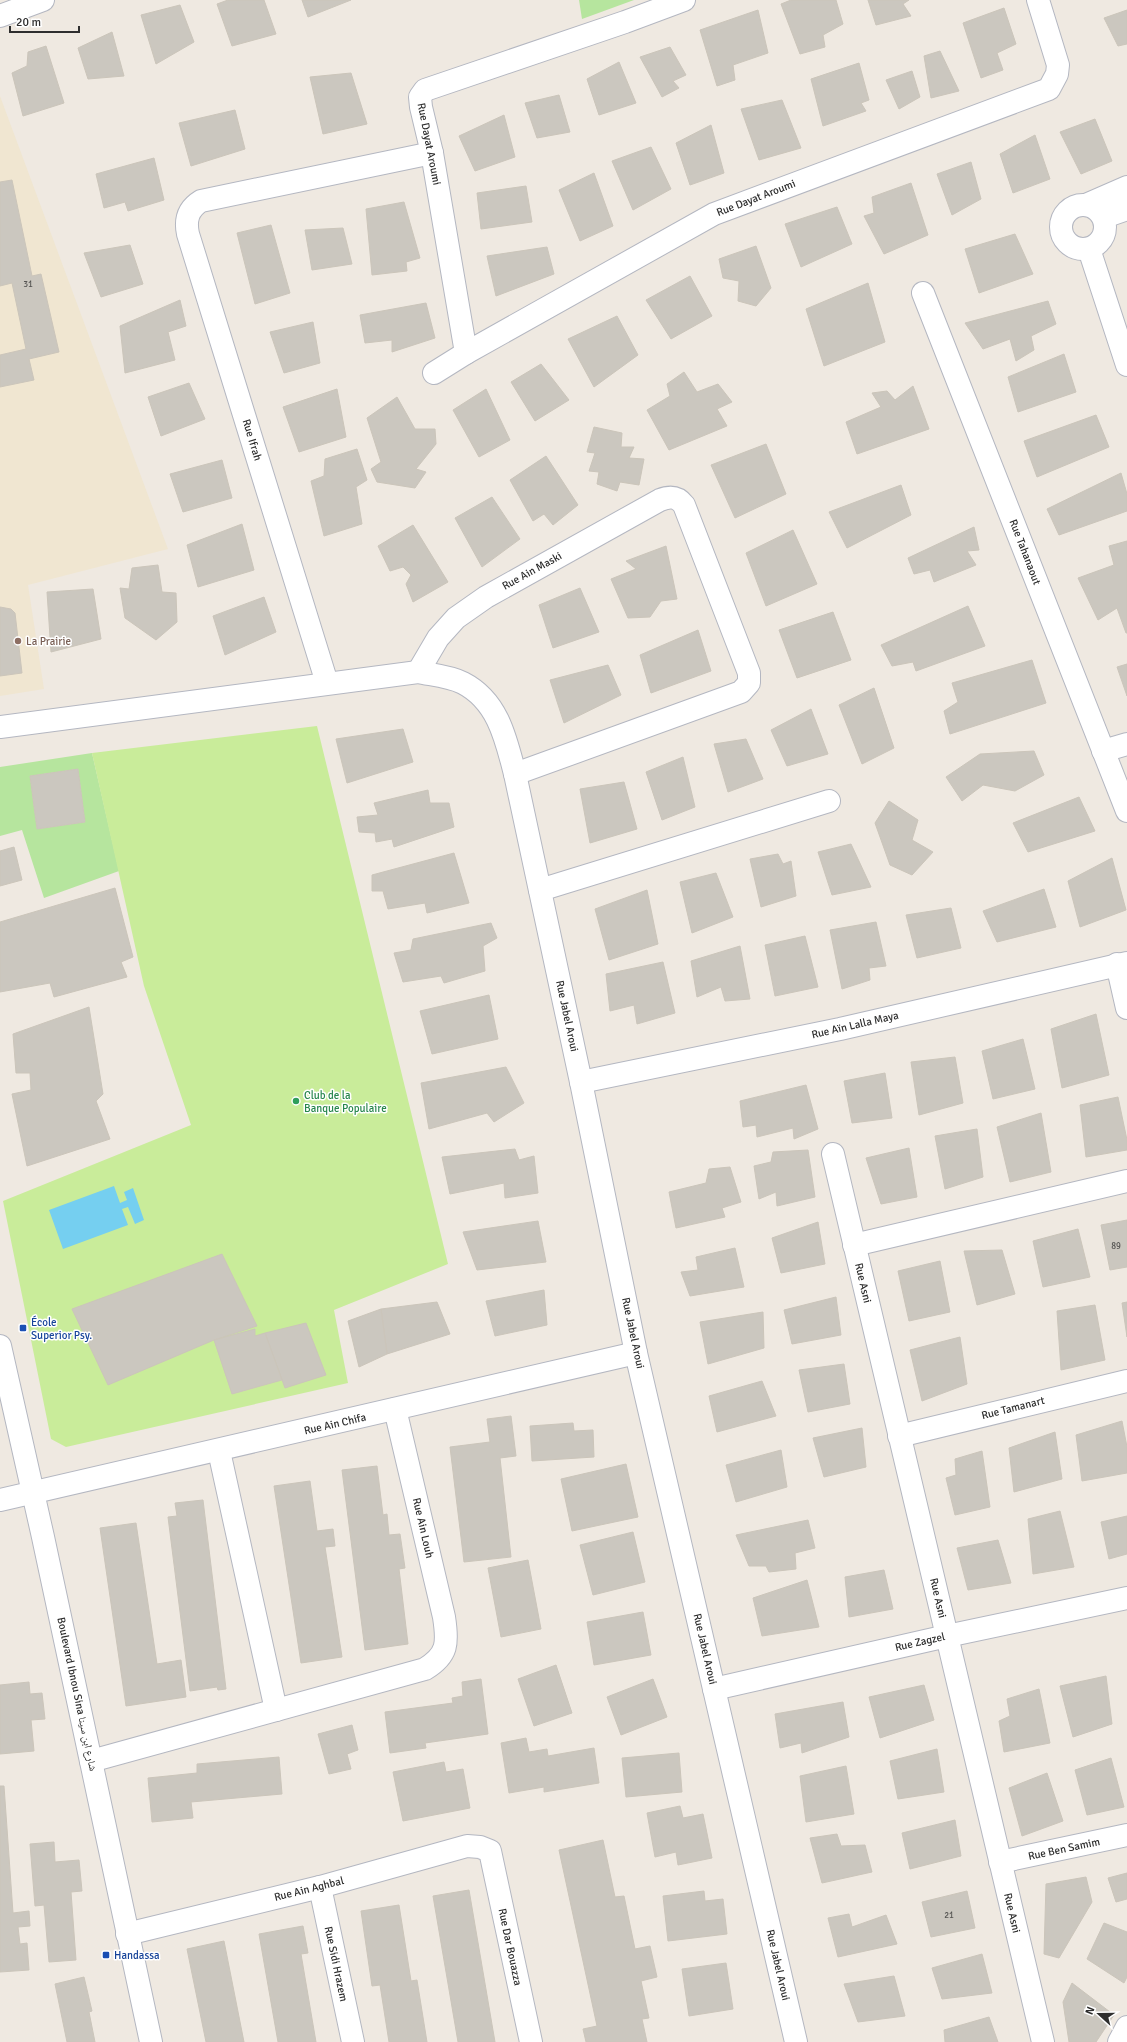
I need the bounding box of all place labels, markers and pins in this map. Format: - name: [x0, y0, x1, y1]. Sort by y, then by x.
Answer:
- place label: La Prairie: [26, 635, 71, 648]
- marker: La Prairie: [13, 636, 23, 646]
- place label: Club de la Banque Populaire: [304, 1089, 387, 1115]
- marker: Club de la Banque Populaire: [291, 1096, 301, 1106]
- place label: École Superior Psy.: [31, 1315, 92, 1342]
- marker: École Superior Psy.: [18, 1323, 28, 1333]
- place label: Handassa: [114, 1949, 160, 1962]
- marker: Handassa: [101, 1950, 111, 1960]

